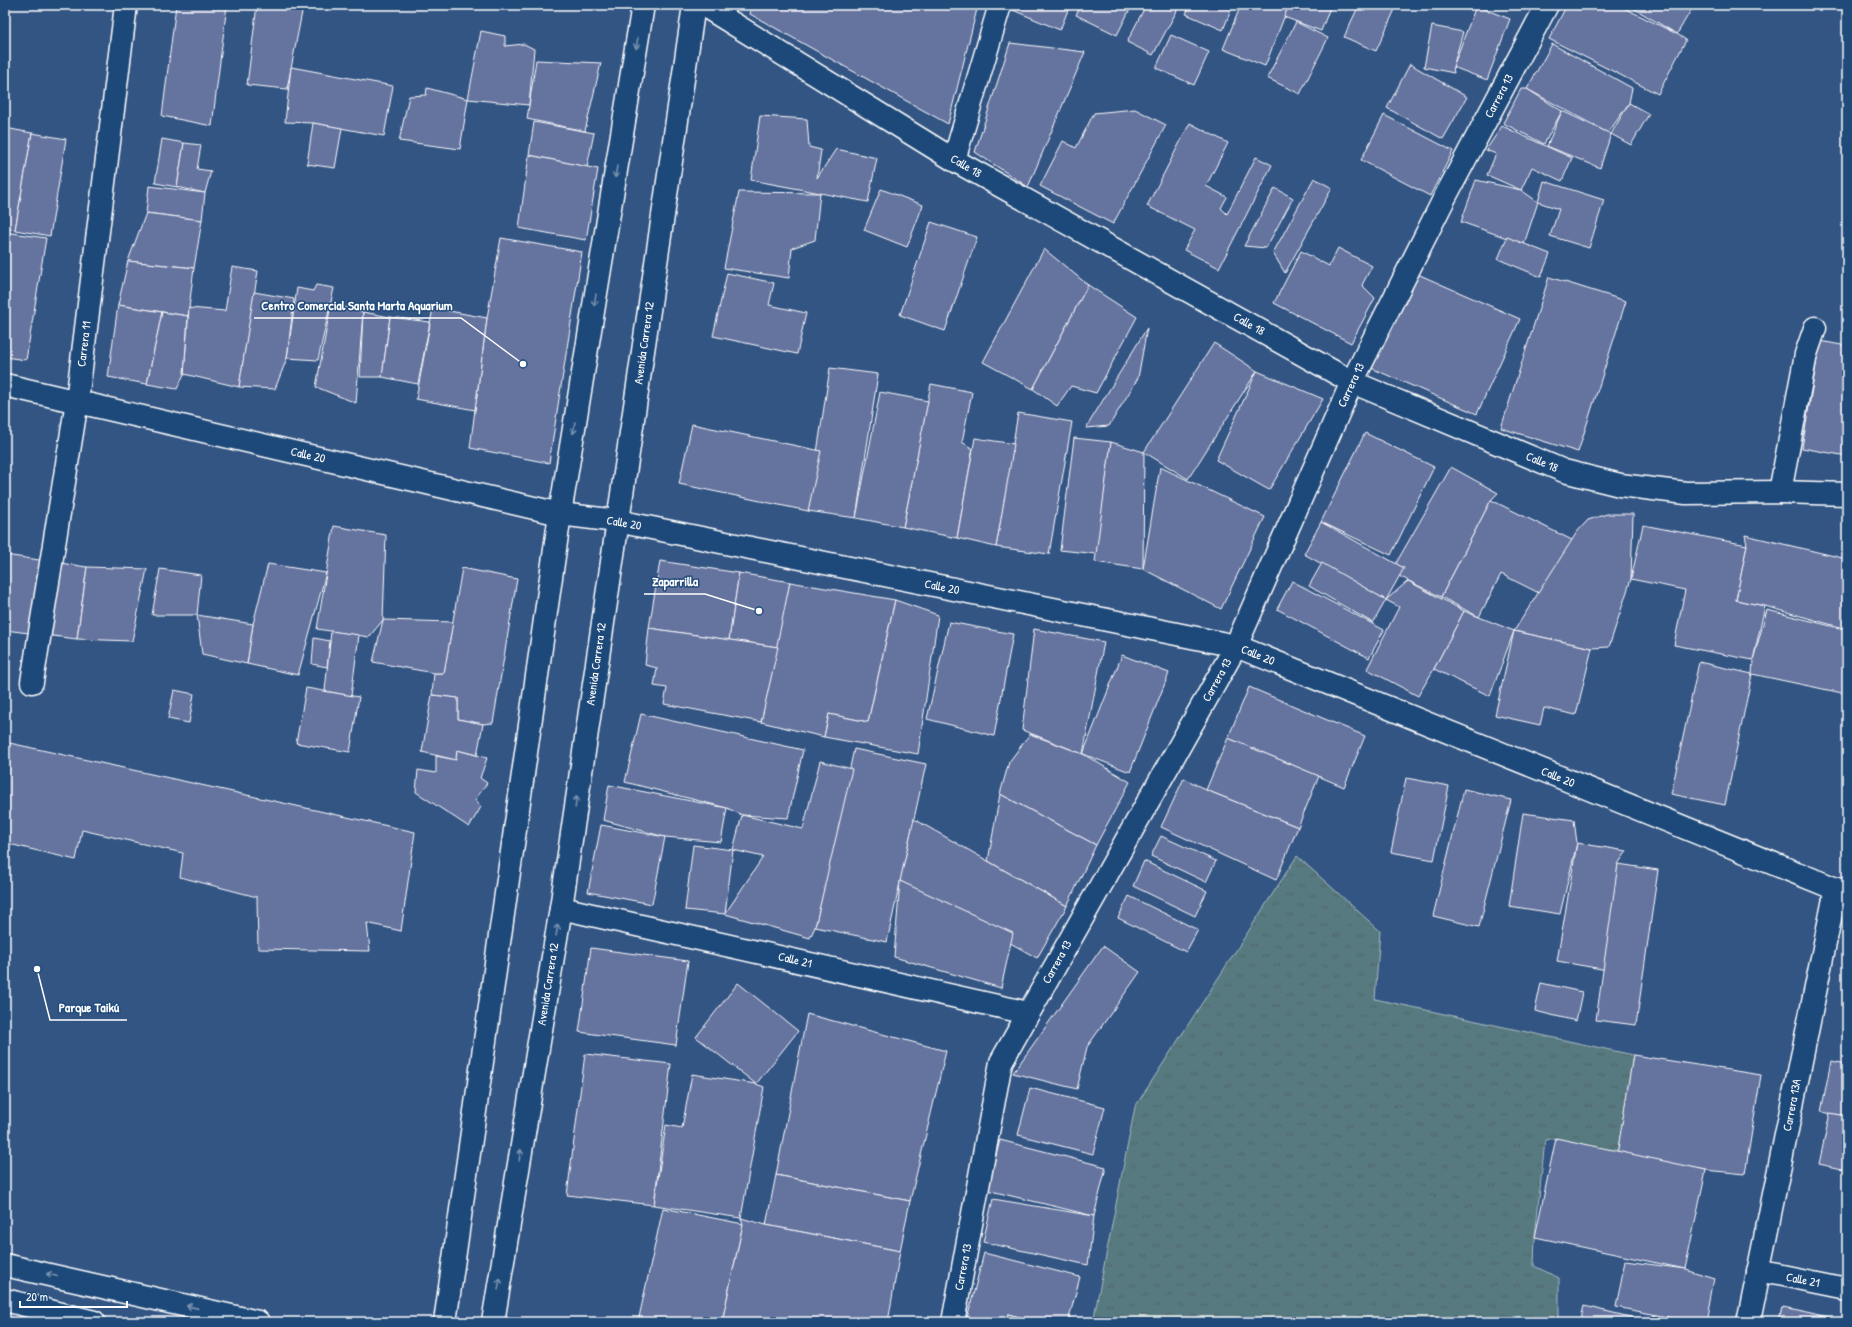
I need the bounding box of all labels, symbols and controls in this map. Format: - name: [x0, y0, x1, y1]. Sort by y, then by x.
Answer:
- one-way arrow: [633, 37, 641, 50]
- street label: Carrera 13: [1480, 71, 1517, 121]
- street label: Calle 18: [947, 150, 985, 181]
- one-way arrow: [612, 165, 620, 178]
- callout: Centro Comercial Santa Marta Aquarium: [254, 293, 461, 318]
- one-way arrow: [591, 293, 599, 306]
- text: Centro Comercial Santa Marta Aquarium: [261, 296, 453, 315]
- street label: Avenida Carrera 12: [629, 300, 658, 385]
- street label: Calle 18: [1230, 308, 1268, 339]
- street label: Carrera 11: [72, 320, 95, 368]
- street label: Carrera 13: [1333, 360, 1368, 410]
- one-way arrow: [570, 421, 578, 434]
- street label: Calle 20: [289, 442, 327, 467]
- street label: Calle 18: [1523, 447, 1561, 476]
- street label: Calle 20: [605, 511, 643, 534]
- callout: Zaparrilla: [644, 569, 705, 594]
- text: Zaparrilla: [652, 572, 699, 591]
- street label: Calle 20: [923, 575, 961, 598]
- street label: Avenida Carrera 12: [581, 621, 610, 706]
- street label: Calle 20: [1239, 640, 1278, 669]
- street label: Carrera 13: [1198, 655, 1235, 704]
- street label: Calle 20: [1539, 762, 1578, 791]
- one-way arrow: [572, 796, 580, 809]
- one-way arrow: [553, 924, 561, 937]
- street label: Carrera 13: [1038, 937, 1075, 986]
- street label: Avenida Carrera 12: [533, 941, 562, 1026]
- street label: Calle 21: [777, 947, 814, 972]
- callout: Parque Taikú: [50, 995, 127, 1020]
- text: Parque Taikú: [59, 998, 120, 1017]
- street label: Carrera 13A: [1778, 1077, 1805, 1133]
- one-way arrow: [516, 1149, 524, 1162]
- street label: Carrera 13: [950, 1242, 975, 1292]
- street label: Calle 21: [1785, 1268, 1821, 1291]
- one-way arrow: [46, 1271, 59, 1279]
- one-way arrow: [495, 1277, 503, 1290]
- scale bar: [20, 1283, 127, 1309]
- text: 20 m: [26, 1288, 48, 1305]
- one-way arrow: [186, 1303, 199, 1311]

